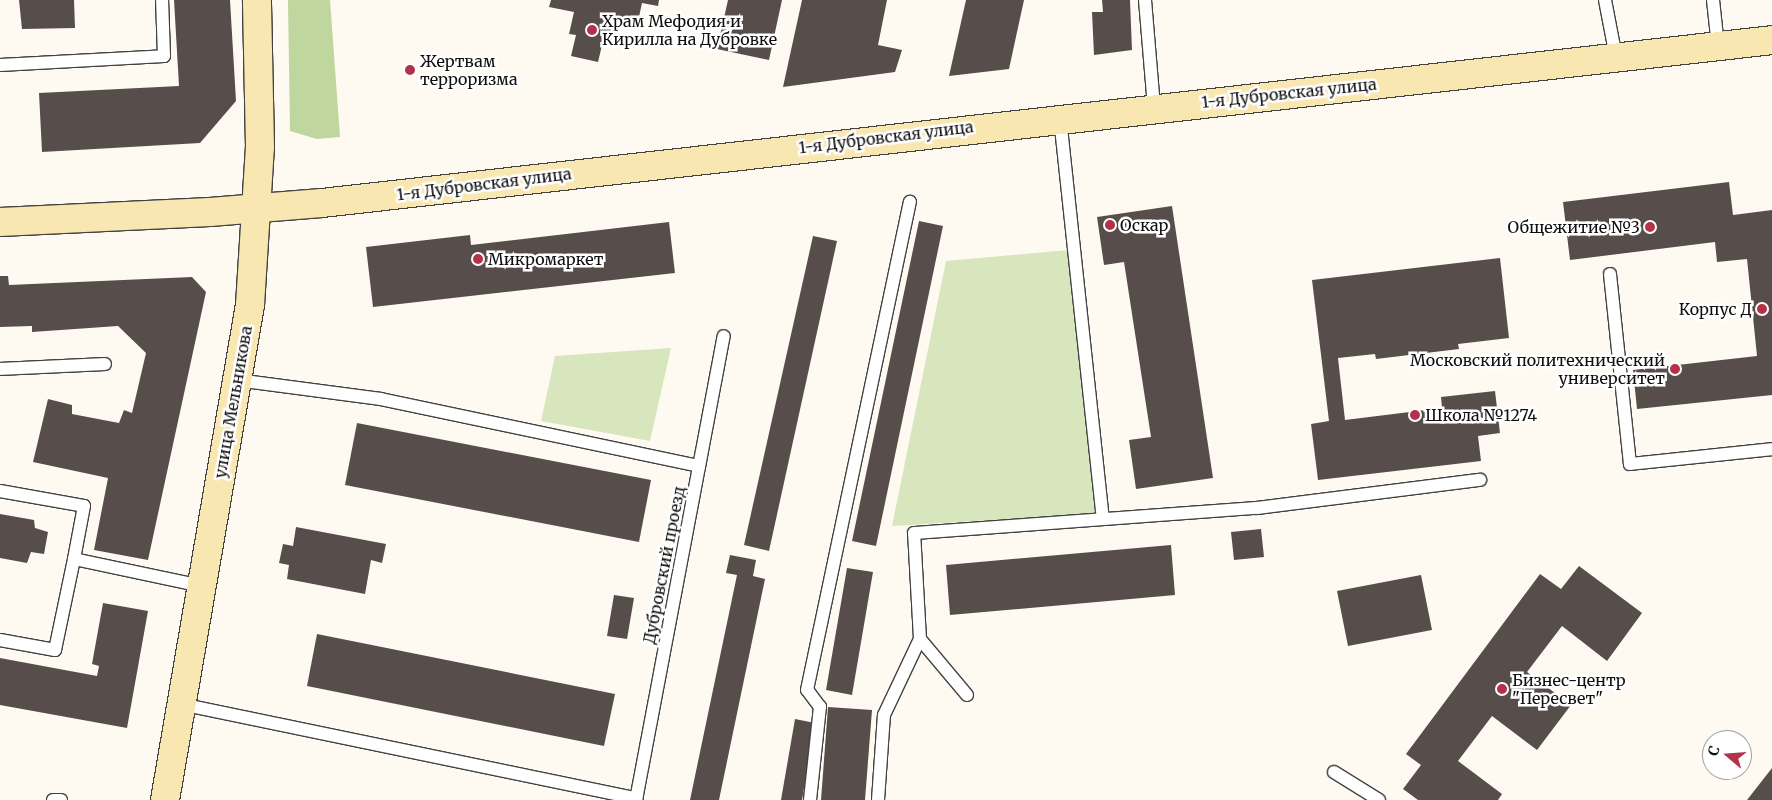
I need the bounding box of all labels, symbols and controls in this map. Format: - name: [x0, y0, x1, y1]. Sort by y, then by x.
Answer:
- place label: Храм Мефодия и Кирилла на Дубровке: [602, 11, 777, 49]
- marker: Храм Мефодия и Кирилла на Дубровке: [586, 24, 598, 36]
- place label: Жертвам терроризма: [420, 51, 518, 89]
- marker: Жертвам терроризма: [404, 64, 416, 76]
- street label: 1-я Дубровская улица: [1201, 74, 1377, 112]
- street label: 1-я Дубровская улица: [798, 117, 974, 157]
- street label: 1-я Дубровская улица: [396, 164, 572, 204]
- place label: Оскар: [1120, 215, 1168, 235]
- place label: Общежитие №3: [1508, 217, 1640, 237]
- marker: Оскар: [1104, 219, 1116, 231]
- marker: Общежитие №3: [1644, 221, 1656, 233]
- place label: Микромаркет: [488, 249, 603, 269]
- marker: Микромаркет: [472, 253, 484, 265]
- place label: Корпус Д: [1679, 299, 1752, 319]
- marker: Корпус Д: [1756, 303, 1768, 315]
- street label: улица Мельникова: [210, 324, 256, 480]
- place label: Московский политехнический университет: [1410, 350, 1665, 388]
- marker: Московский политехнический университет: [1669, 363, 1681, 375]
- place label: Школа №1274: [1425, 405, 1537, 425]
- marker: Школа №1274: [1409, 409, 1421, 421]
- street label: Дубровский проезд: [639, 485, 689, 645]
- place label: Бизнес-центр "Пересвет": [1512, 670, 1626, 708]
- marker: Бизнес-центр "Пересвет": [1496, 683, 1508, 695]
- north arrow: [1702, 730, 1752, 780]
- text: С: [1704, 743, 1724, 758]

